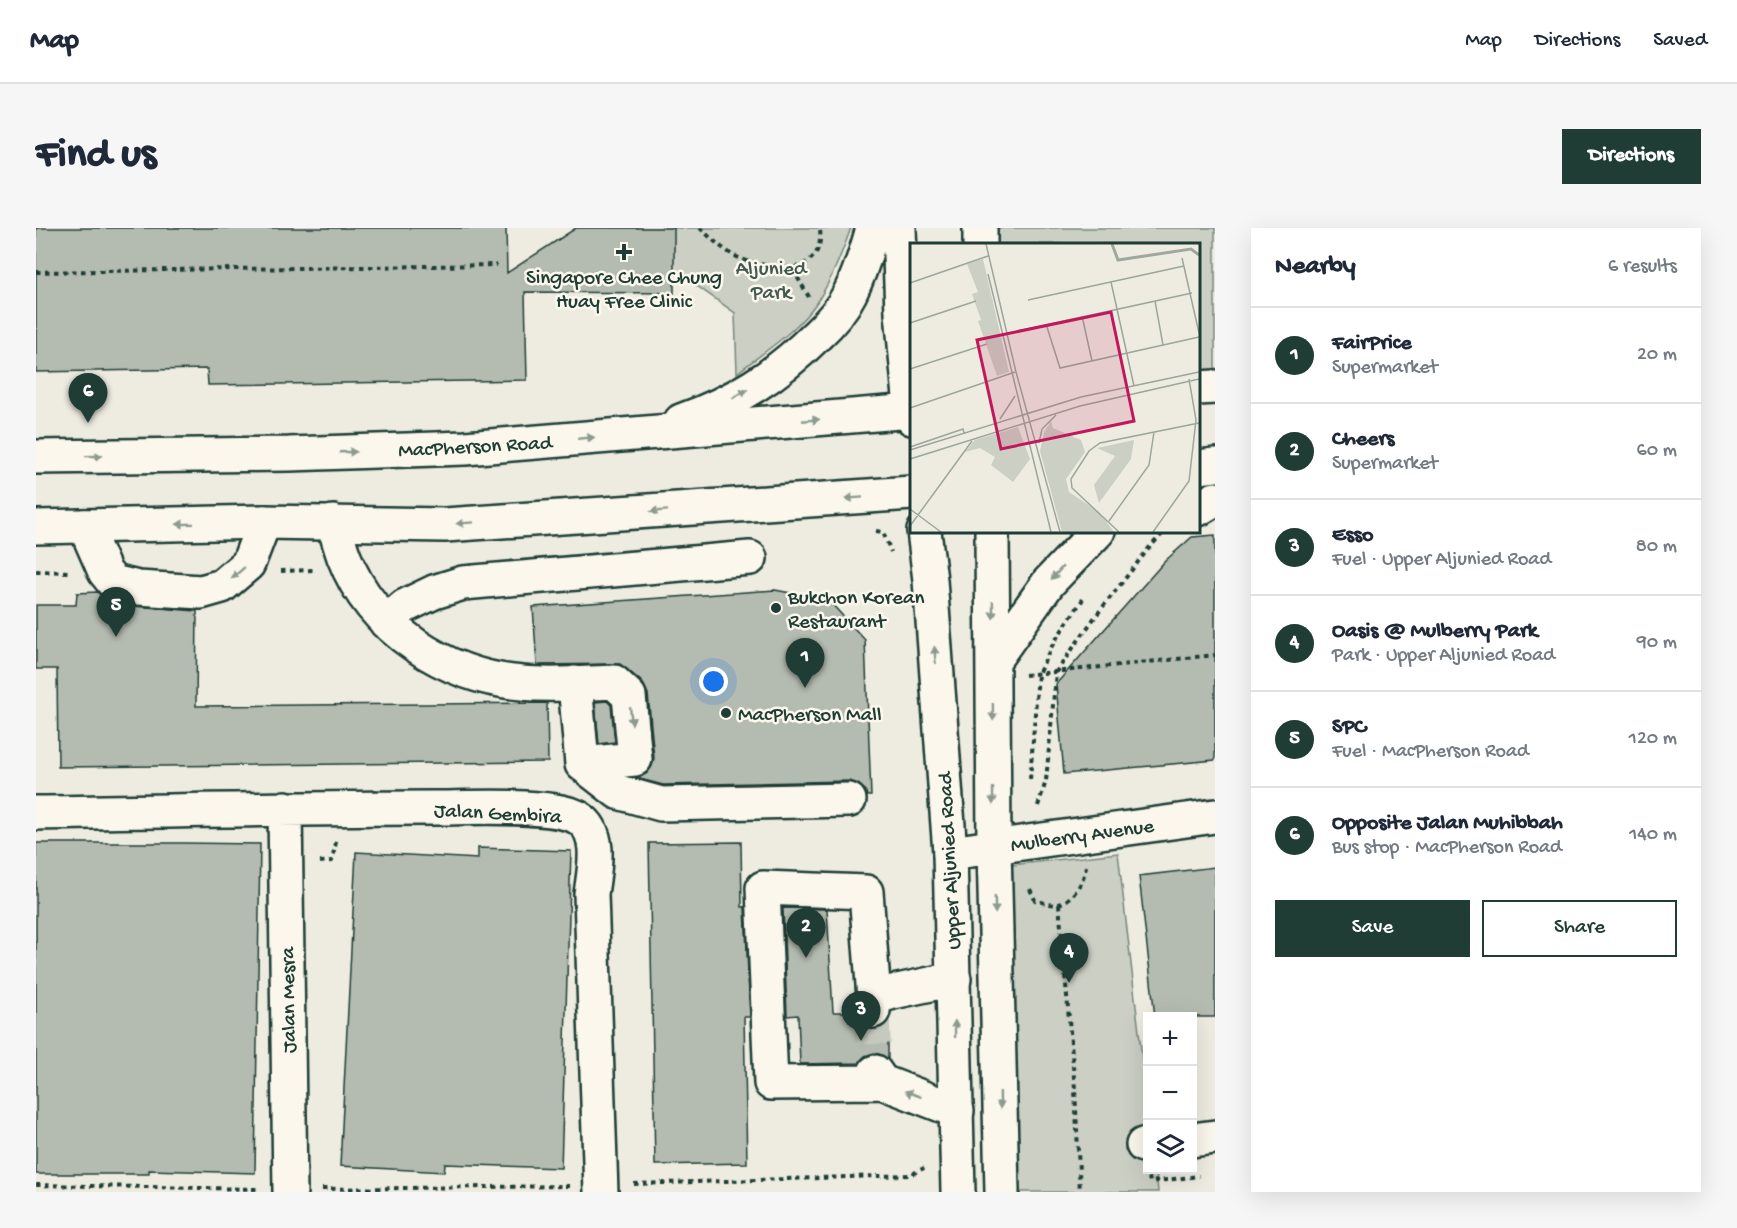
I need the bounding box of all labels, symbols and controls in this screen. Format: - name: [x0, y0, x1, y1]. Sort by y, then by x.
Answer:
- text: Map: [30, 25, 79, 58]
- text: Map: [1465, 29, 1502, 54]
- text: Directions: [1535, 29, 1620, 54]
- text: Saved: [1653, 29, 1707, 54]
- button: Directions: [1562, 129, 1701, 184]
- text: Find us: [36, 132, 156, 181]
- marker: Singapore Chee Chung Huay Free Clinic: [615, 243, 633, 261]
- inset map: [910, 243, 1200, 532]
- text: Nearby: [1275, 252, 1356, 283]
- text: 6 results: [1608, 256, 1677, 279]
- park label: Aljunied Park: [736, 258, 808, 307]
- place label: Singapore Chee Chung Huay Free Clinic: [526, 267, 722, 316]
- text: FairPrice: [1332, 331, 1412, 357]
- text: 1: [1290, 344, 1299, 367]
- text: 20 m: [1637, 344, 1677, 367]
- text: Supermarket: [1332, 357, 1438, 380]
- pin: 6: [68, 374, 108, 423]
- one-way arrow: [732, 389, 749, 399]
- one-way arrow: [801, 415, 820, 425]
- text: Cheers: [1332, 427, 1394, 453]
- street label: MacPherson Road: [398, 432, 554, 465]
- one-way arrow: [576, 433, 595, 443]
- text: 2: [1290, 440, 1299, 463]
- text: 60 m: [1637, 440, 1677, 463]
- one-way arrow: [338, 447, 357, 456]
- one-way arrow: [85, 451, 104, 461]
- text: Supermarket: [1332, 453, 1438, 476]
- one-way arrow: [844, 493, 863, 502]
- one-way arrow: [650, 506, 669, 515]
- one-way arrow: [175, 519, 194, 528]
- one-way arrow: [455, 519, 474, 528]
- text: Esso: [1332, 523, 1373, 549]
- text: 3: [1289, 536, 1300, 559]
- text: 80 m: [1636, 536, 1677, 559]
- text: Fuel · Upper Aljunied Road: [1332, 549, 1551, 572]
- one-way arrow: [1051, 565, 1064, 580]
- one-way arrow: [230, 566, 245, 580]
- place label: Bukchon Korean Restaurant: [787, 587, 925, 636]
- pin: 5: [96, 588, 136, 637]
- marker: Bukchon Korean Restaurant: [769, 601, 783, 615]
- one-way arrow: [988, 601, 998, 620]
- text: Oasis @ Mulberry Park: [1332, 619, 1538, 645]
- text: 4: [1290, 632, 1299, 655]
- text: 90 m: [1637, 632, 1677, 655]
- pin: 1: [786, 638, 824, 688]
- text: Park · Upper Aljunied Road: [1332, 645, 1555, 668]
- one-way arrow: [931, 646, 940, 665]
- your location: [699, 667, 728, 696]
- one-way arrow: [988, 703, 997, 722]
- place label: MacPherson Mall: [738, 704, 882, 729]
- marker: MacPherson Mall: [719, 706, 733, 720]
- one-way arrow: [626, 707, 636, 726]
- text: SPC: [1332, 715, 1366, 741]
- text: 5: [1289, 728, 1300, 751]
- text: 120 m: [1629, 728, 1677, 751]
- text: Fuel · MacPherson Road: [1332, 741, 1529, 764]
- street label: Upper Aljunied Road: [934, 770, 969, 950]
- one-way arrow: [988, 786, 998, 805]
- street label: Jalan Gembira: [433, 800, 564, 831]
- text: Opposite Jalan Muhibbah: [1332, 811, 1563, 837]
- street label: Mulberry Avenue: [1009, 815, 1157, 860]
- text: 6: [1289, 824, 1300, 847]
- text: 140 m: [1629, 824, 1677, 847]
- text: Bus stop · MacPherson Road: [1332, 837, 1562, 860]
- one-way arrow: [990, 895, 1000, 914]
- button: Save: [1275, 900, 1470, 957]
- button: Share: [1482, 900, 1677, 957]
- pin: 2: [786, 908, 826, 958]
- pin: 4: [1050, 934, 1088, 983]
- street label: Jalan Mesra: [277, 945, 304, 1053]
- pin: 3: [842, 992, 880, 1041]
- map controls: [1143, 1012, 1197, 1174]
- button: +: [1143, 1012, 1197, 1066]
- one-way arrow: [950, 1019, 959, 1038]
- button: −: [1143, 1066, 1197, 1120]
- one-way arrow: [904, 1089, 922, 1099]
- one-way arrow: [995, 1090, 1004, 1109]
- button: layers: [1143, 1120, 1197, 1174]

